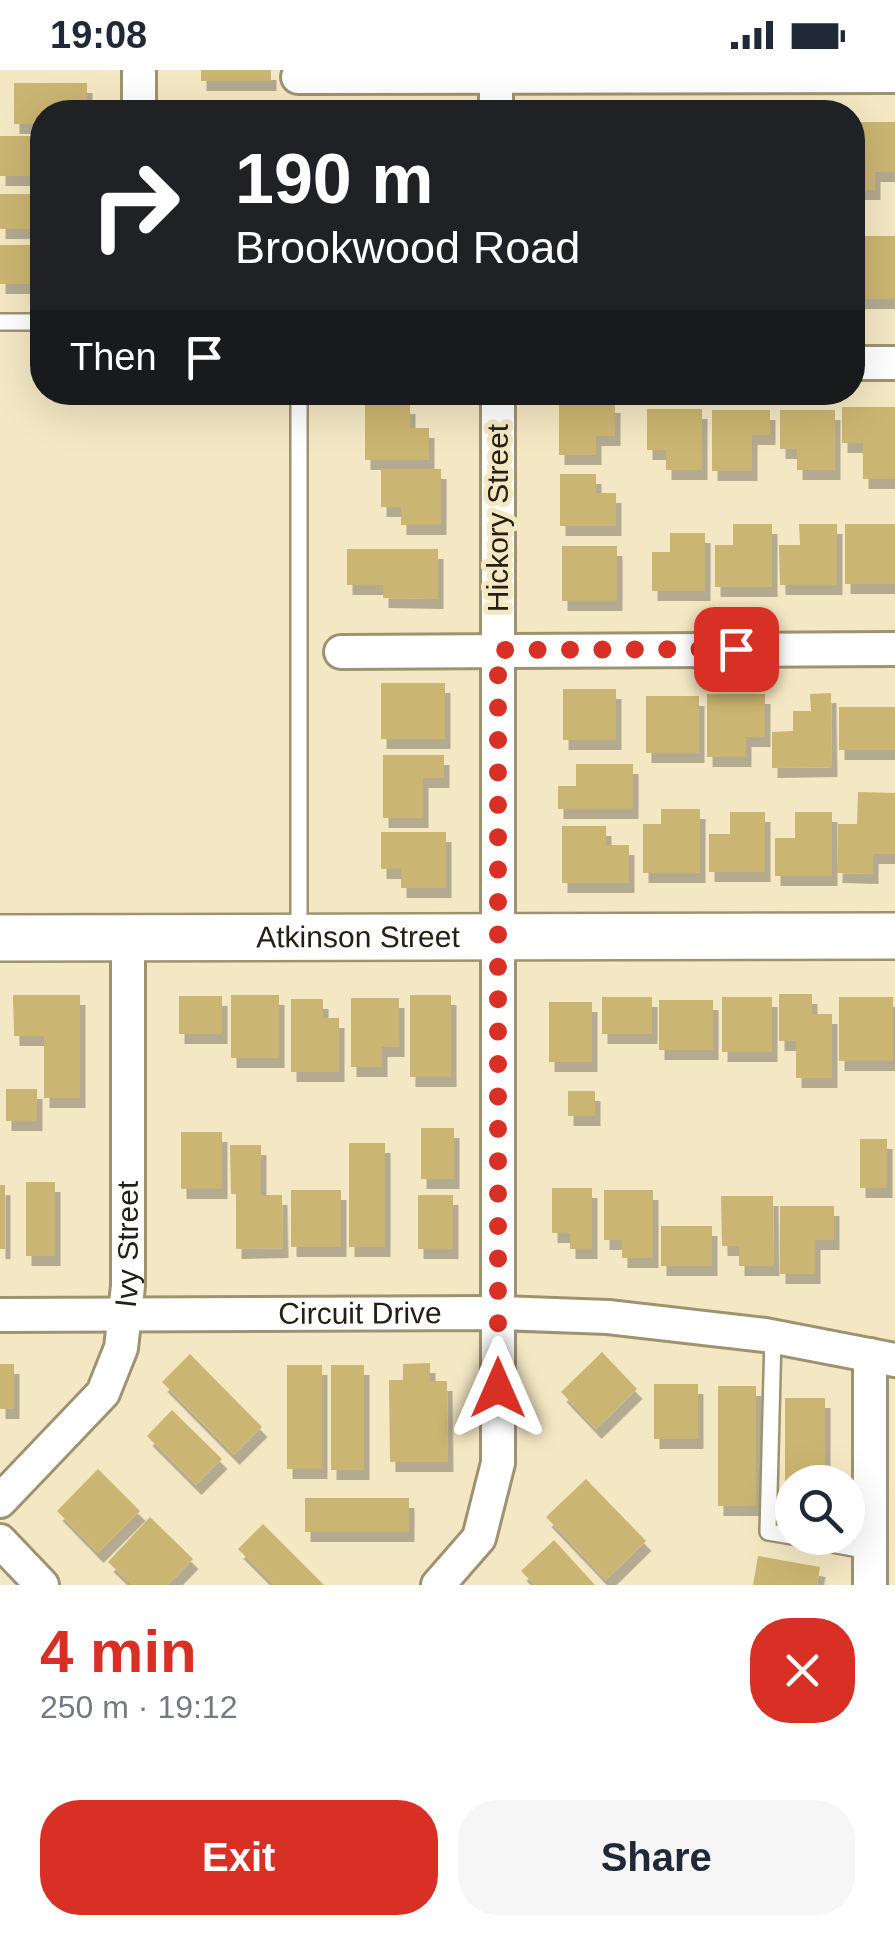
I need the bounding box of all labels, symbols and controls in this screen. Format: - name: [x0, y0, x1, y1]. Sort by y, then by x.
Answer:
- text: 19:08: [50, 14, 147, 56]
- icon: right: [70, 140, 200, 270]
- text: 190 m: [235, 140, 433, 218]
- text: Brookwood Road: [235, 222, 580, 273]
- icon: arrive: [177, 330, 232, 385]
- text: Then: [70, 336, 157, 378]
- street label: Hickory Street: [481, 423, 514, 612]
- pin: [694, 607, 779, 692]
- icon: arrive: [709, 622, 764, 677]
- street label: Atkinson Street: [256, 920, 460, 953]
- street label: Ivy Street: [109, 1180, 144, 1309]
- street label: Circuit Drive: [278, 1296, 442, 1330]
- position arrow: [446, 1336, 550, 1440]
- map controls: [775, 1465, 865, 1555]
- button: search: [775, 1465, 865, 1555]
- text: 4 min: [40, 1618, 197, 1685]
- button: close: [750, 1618, 855, 1723]
- text: 250 m · 19:12: [40, 1689, 237, 1725]
- button: Exit: [40, 1800, 438, 1915]
- button: Share: [458, 1800, 855, 1915]

